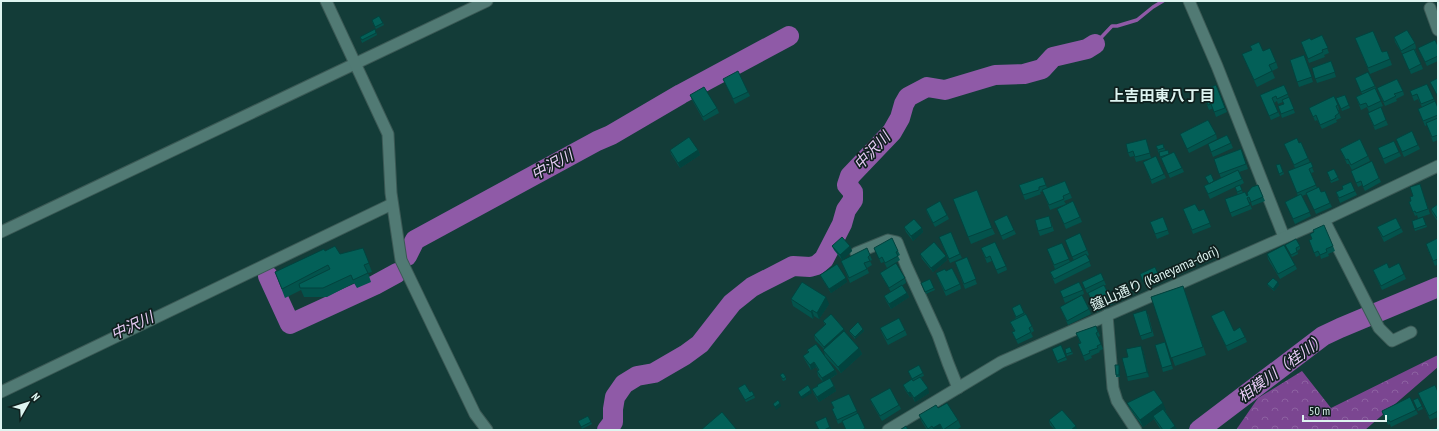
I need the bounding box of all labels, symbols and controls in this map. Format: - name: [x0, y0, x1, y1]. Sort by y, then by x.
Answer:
- district label: 上吉田東八丁目: [1109, 86, 1215, 105]
- water label: 中沢川: [849, 126, 895, 174]
- water label: 中沢川: [527, 144, 578, 184]
- street label: 鐘山通り (Kaneyama-dori): [1087, 241, 1221, 314]
- water label: 中沢川: [107, 307, 158, 344]
- water label: 相模川（桂川）: [1234, 329, 1330, 406]
- north arrow: [8, 383, 48, 423]
- text: N: [28, 390, 43, 403]
- scale bar: [1303, 397, 1386, 423]
- text: 50 m: [1309, 403, 1330, 418]

